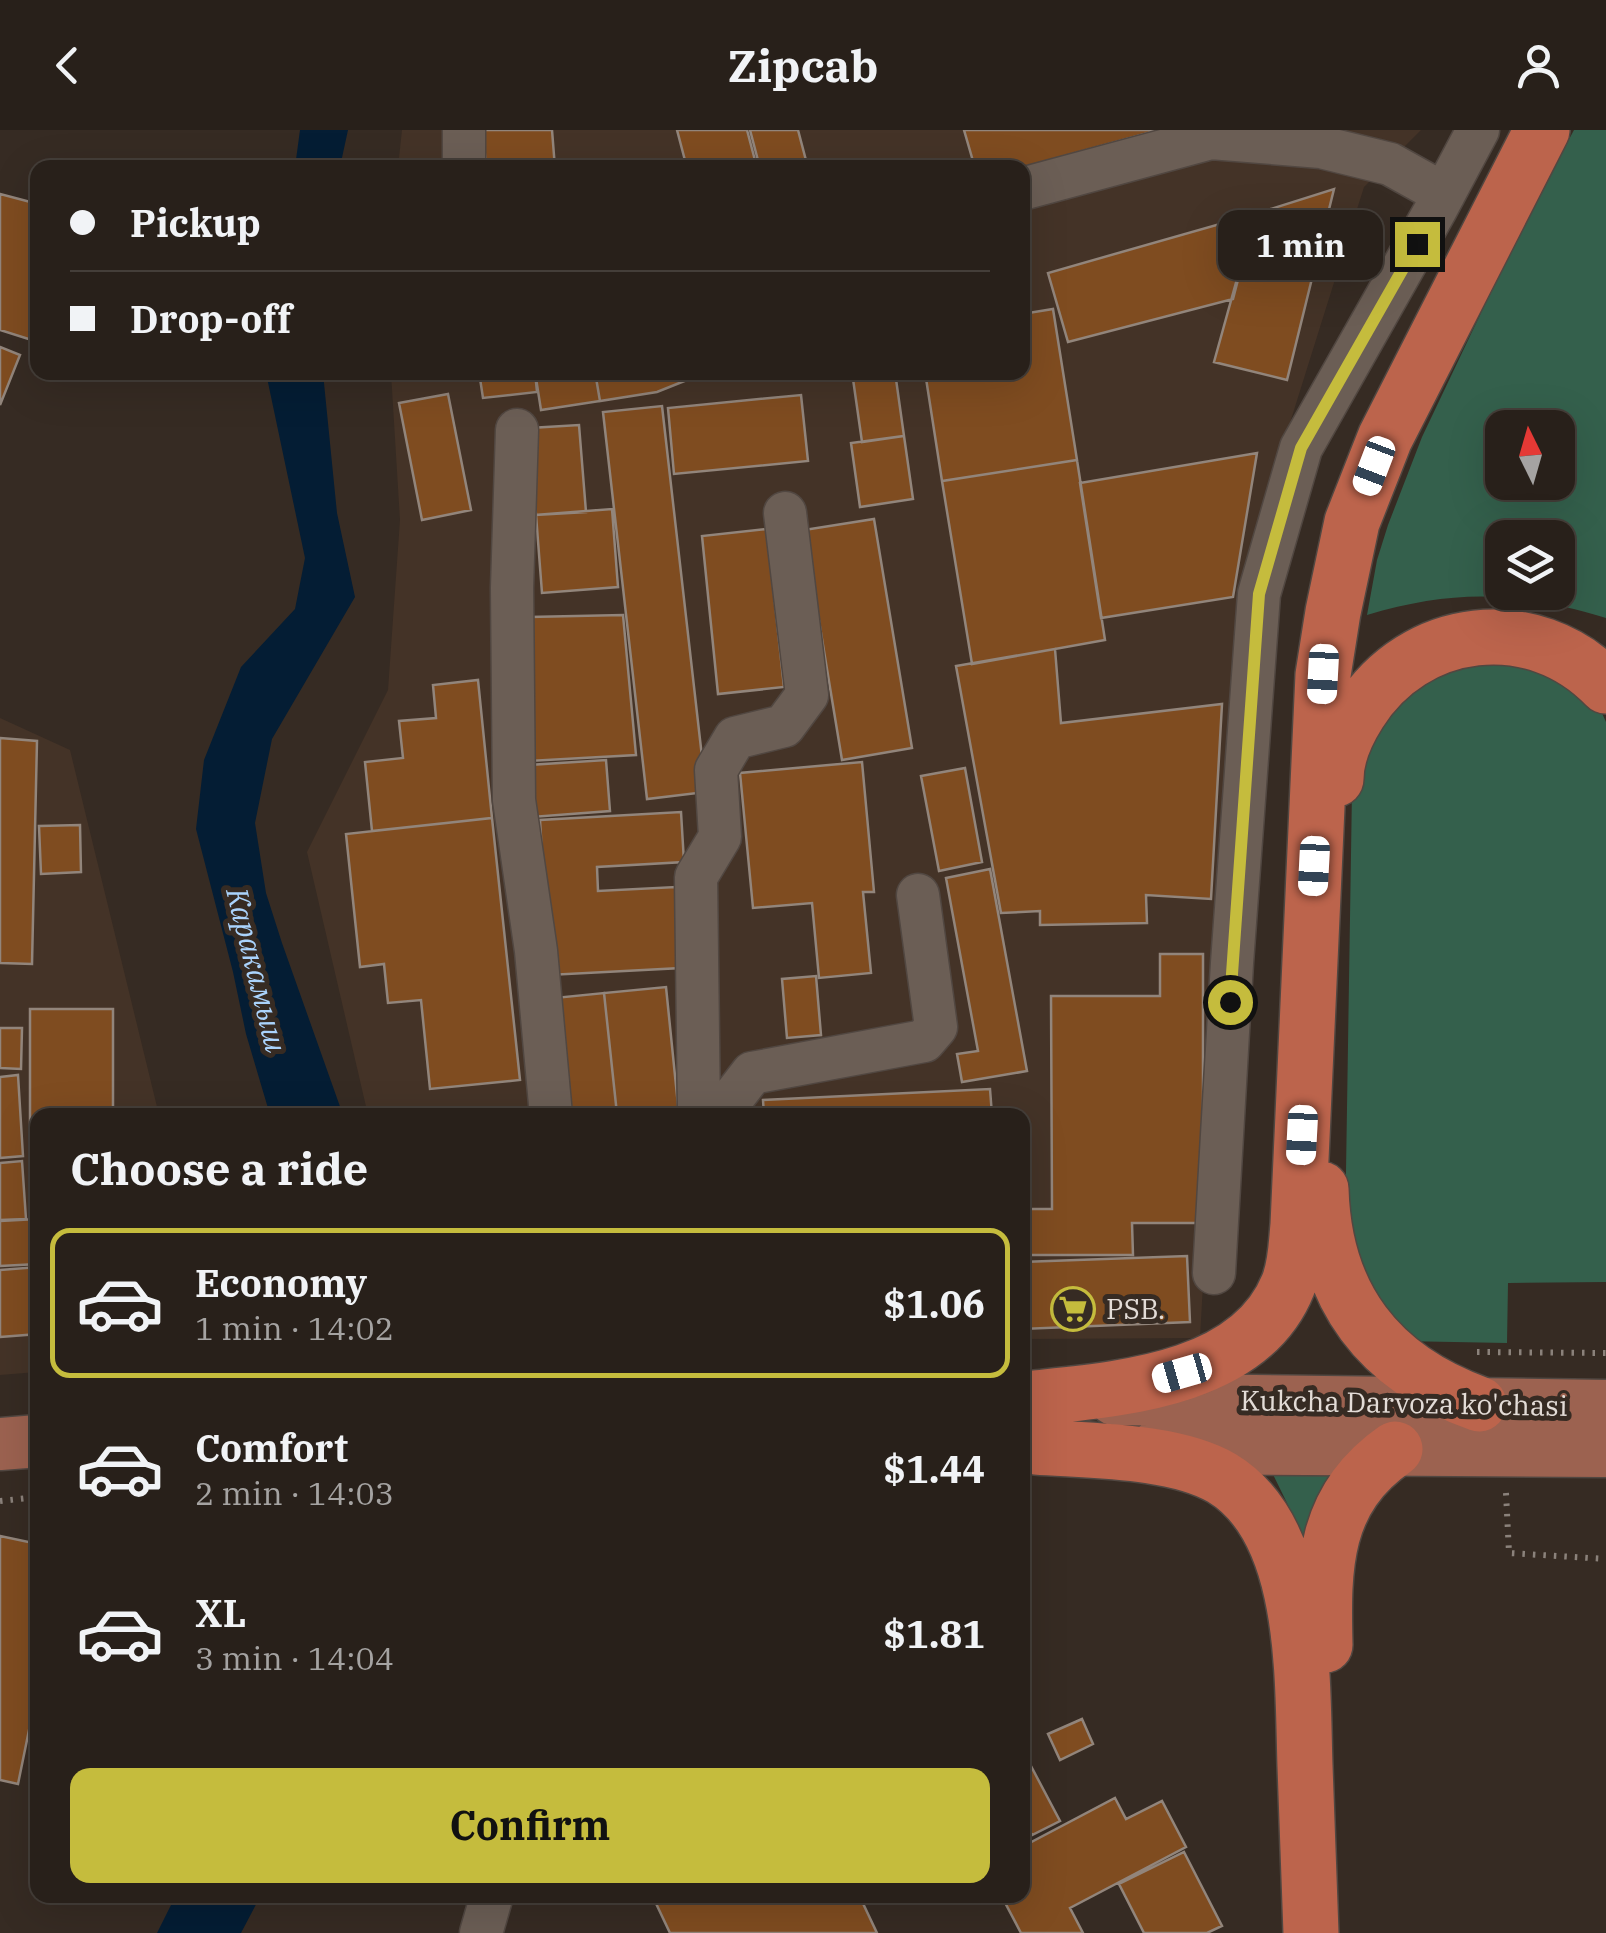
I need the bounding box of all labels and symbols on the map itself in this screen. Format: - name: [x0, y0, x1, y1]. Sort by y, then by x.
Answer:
- callout: 1 min: [1217, 209, 1382, 279]
- route end: [1395, 222, 1440, 267]
- north arrow: [1485, 410, 1575, 500]
- car: [1349, 433, 1399, 499]
- car: [1306, 643, 1340, 705]
- car: [1297, 835, 1331, 897]
- water label: Каракамыш: [218, 882, 297, 1056]
- route start: [1208, 980, 1253, 1025]
- car: [1285, 1104, 1319, 1166]
- supermarket icon: PSB.: [1050, 1286, 1096, 1332]
- place label: PSB.: [1106, 1290, 1165, 1327]
- car: [1149, 1350, 1215, 1396]
- street label: Kukcha Darvoza ko'chasi: [1240, 1381, 1568, 1424]

